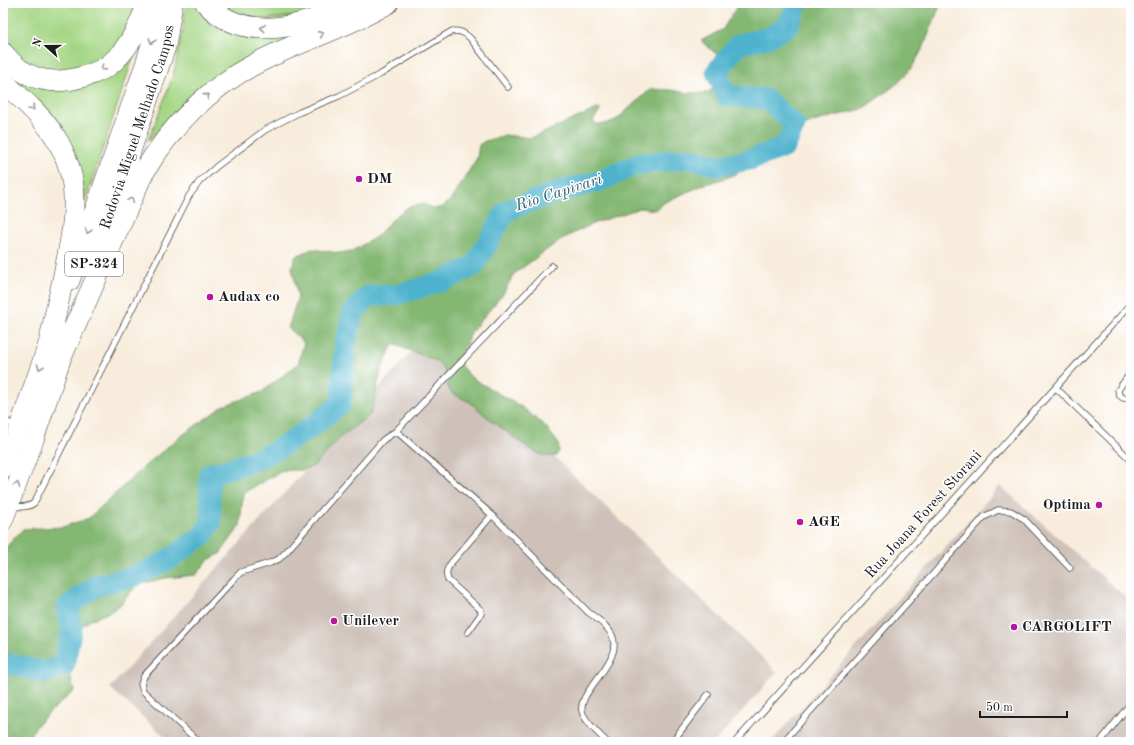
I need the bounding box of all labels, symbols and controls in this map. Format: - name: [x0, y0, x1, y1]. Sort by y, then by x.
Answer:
- one-way arrow: [260, 23, 266, 32]
- street label: Rodovia Miguel Melhado Campos: [98, 24, 177, 231]
- north arrow: [26, 26, 66, 66]
- one-way arrow: [317, 31, 324, 39]
- text: N: [31, 37, 45, 49]
- one-way arrow: [148, 38, 157, 45]
- one-way arrow: [100, 64, 107, 71]
- one-way arrow: [203, 94, 210, 101]
- one-way arrow: [27, 103, 35, 111]
- water label: Rio Capivari: [513, 171, 605, 215]
- place label: DM: [367, 172, 392, 187]
- marker: DM: [354, 174, 364, 184]
- one-way arrow: [126, 196, 134, 204]
- one-way arrow: [84, 227, 92, 234]
- road number: SP-324: [65, 252, 123, 276]
- place label: Audax co: [218, 290, 280, 305]
- marker: Audax co: [205, 292, 215, 302]
- one-way arrow: [37, 363, 45, 370]
- street label: Rua Joana Forest Storani: [863, 448, 985, 582]
- one-way arrow: [13, 482, 21, 489]
- place label: Optima: [1043, 498, 1091, 513]
- marker: Optima: [1094, 500, 1104, 510]
- place label: AGE: [808, 515, 840, 530]
- marker: AGE: [795, 517, 805, 527]
- place label: Unilever: [342, 614, 400, 629]
- marker: Unilever: [329, 616, 339, 626]
- place label: CARGOLIFT: [1022, 620, 1112, 635]
- marker: CARGOLIFT: [1009, 622, 1019, 632]
- scale bar: [980, 693, 1067, 719]
- text: 50 m: [986, 701, 1013, 714]

